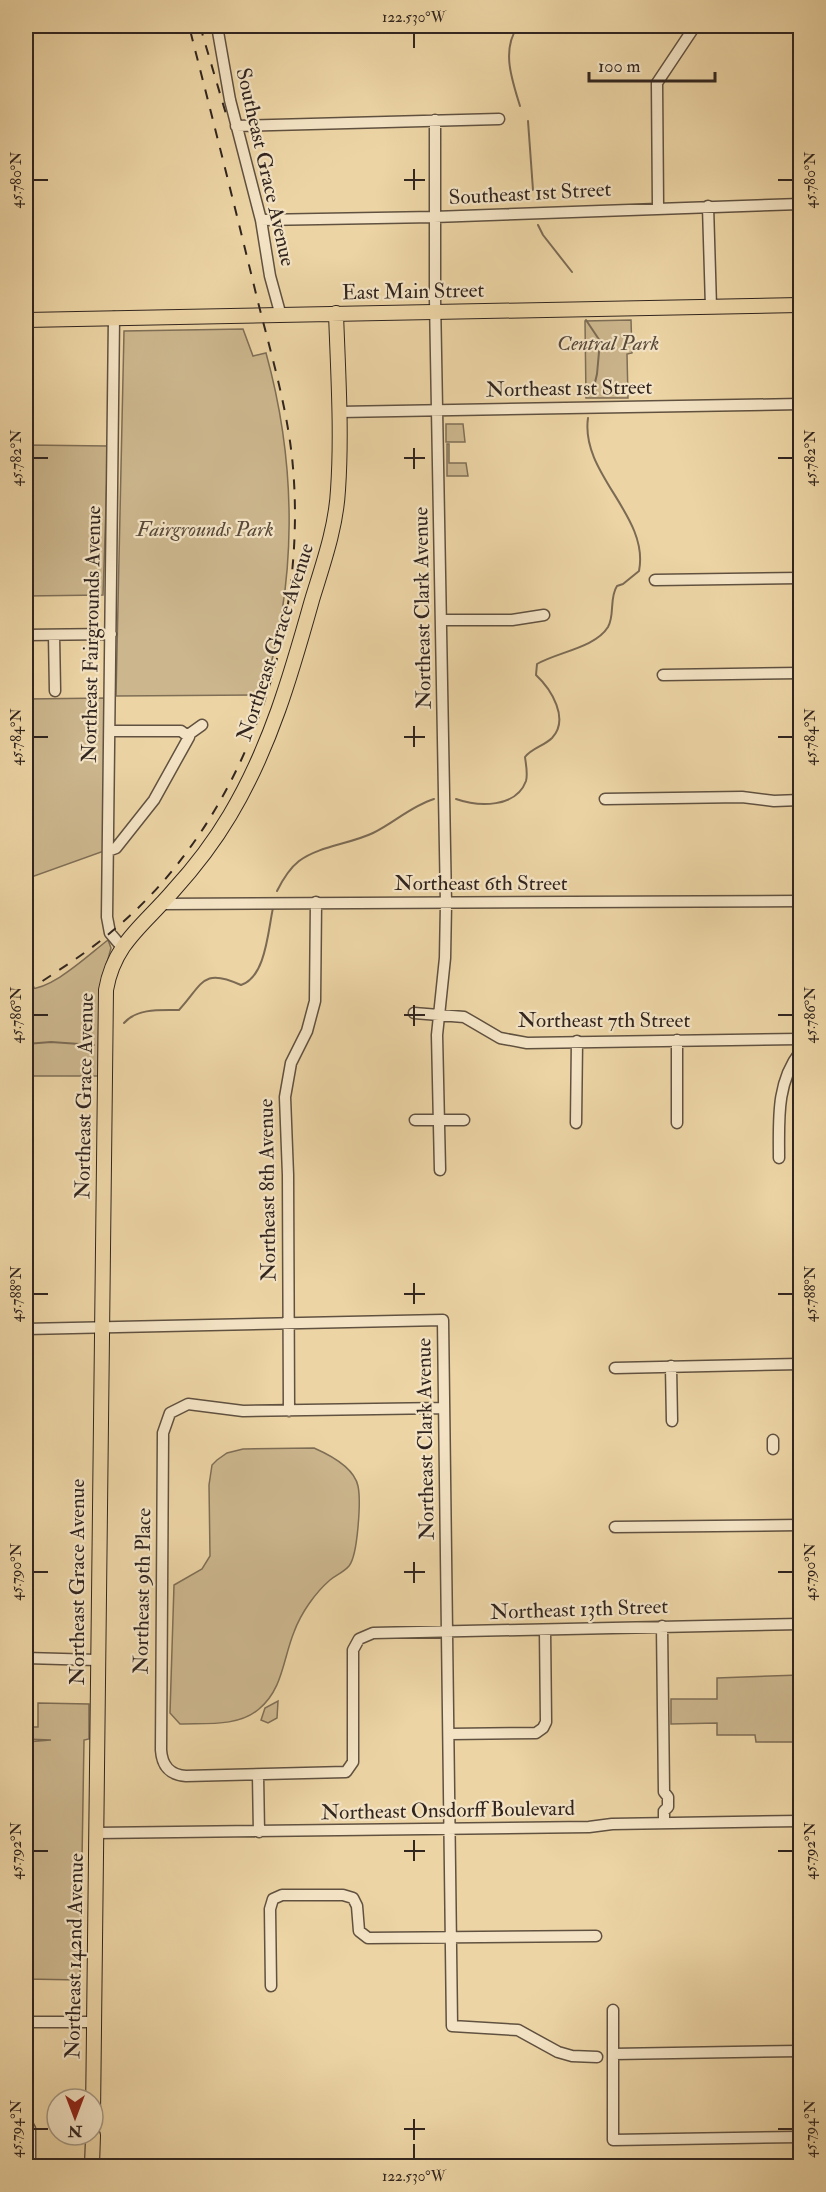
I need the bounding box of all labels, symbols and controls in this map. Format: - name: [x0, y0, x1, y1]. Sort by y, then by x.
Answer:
- text: 122.530°W: [382, 8, 447, 27]
- scale bar: [589, 45, 715, 83]
- text: 100 m: [598, 55, 641, 78]
- street label: Southeast Grace Avenue: [230, 65, 302, 269]
- text: 45.780°N: [7, 151, 26, 209]
- text: 45.780°N: [801, 151, 820, 209]
- street label: Southeast 1st Street: [448, 176, 612, 211]
- street label: East Main Street: [342, 277, 485, 306]
- park label: Central Park: [557, 330, 659, 357]
- street label: Northeast 1st Street: [486, 374, 653, 403]
- text: 45.782°N: [7, 429, 26, 487]
- text: 45.782°N: [801, 429, 820, 487]
- street label: Northeast Fairgrounds Avenue: [76, 505, 107, 763]
- street label: Northeast Clark Avenue: [407, 506, 438, 709]
- park label: Fairgrounds Park: [135, 516, 274, 543]
- street label: Northeast Grace Avenue: [231, 540, 320, 745]
- text: 45.784°N: [7, 708, 26, 766]
- text: 45.784°N: [801, 708, 820, 766]
- street label: Northeast 6th Street: [394, 870, 568, 897]
- text: 45.786°N: [7, 986, 26, 1043]
- text: 45.786°N: [801, 986, 820, 1043]
- street label: Northeast Grace Avenue: [69, 992, 100, 1199]
- street label: Northeast 7th Street: [518, 1007, 690, 1034]
- street label: Northeast 8th Avenue: [252, 1098, 283, 1282]
- text: 45.788°N: [7, 1265, 26, 1322]
- text: 45.788°N: [801, 1265, 820, 1322]
- street label: Northeast Clark Avenue: [410, 1337, 441, 1540]
- street label: Northeast Grace Avenue: [64, 1479, 91, 1685]
- street label: Northeast 9th Place: [128, 1507, 157, 1674]
- text: 45.790°N: [7, 1543, 26, 1601]
- text: 45.790°N: [801, 1543, 820, 1601]
- street label: Northeast 13th Street: [489, 1593, 669, 1626]
- street label: Northeast Onsdorff Boulevard: [321, 1795, 576, 1826]
- text: 45.792°N: [7, 1822, 26, 1880]
- text: 45.792°N: [801, 1822, 820, 1880]
- street label: Northeast 142nd Avenue: [59, 1853, 90, 2059]
- north arrow: [45, 2087, 105, 2147]
- text: 45.794°N: [7, 2099, 26, 2158]
- text: 45.794°N: [801, 2099, 820, 2158]
- text: N: [67, 2121, 83, 2141]
- text: 122.530°W: [382, 2167, 447, 2186]

